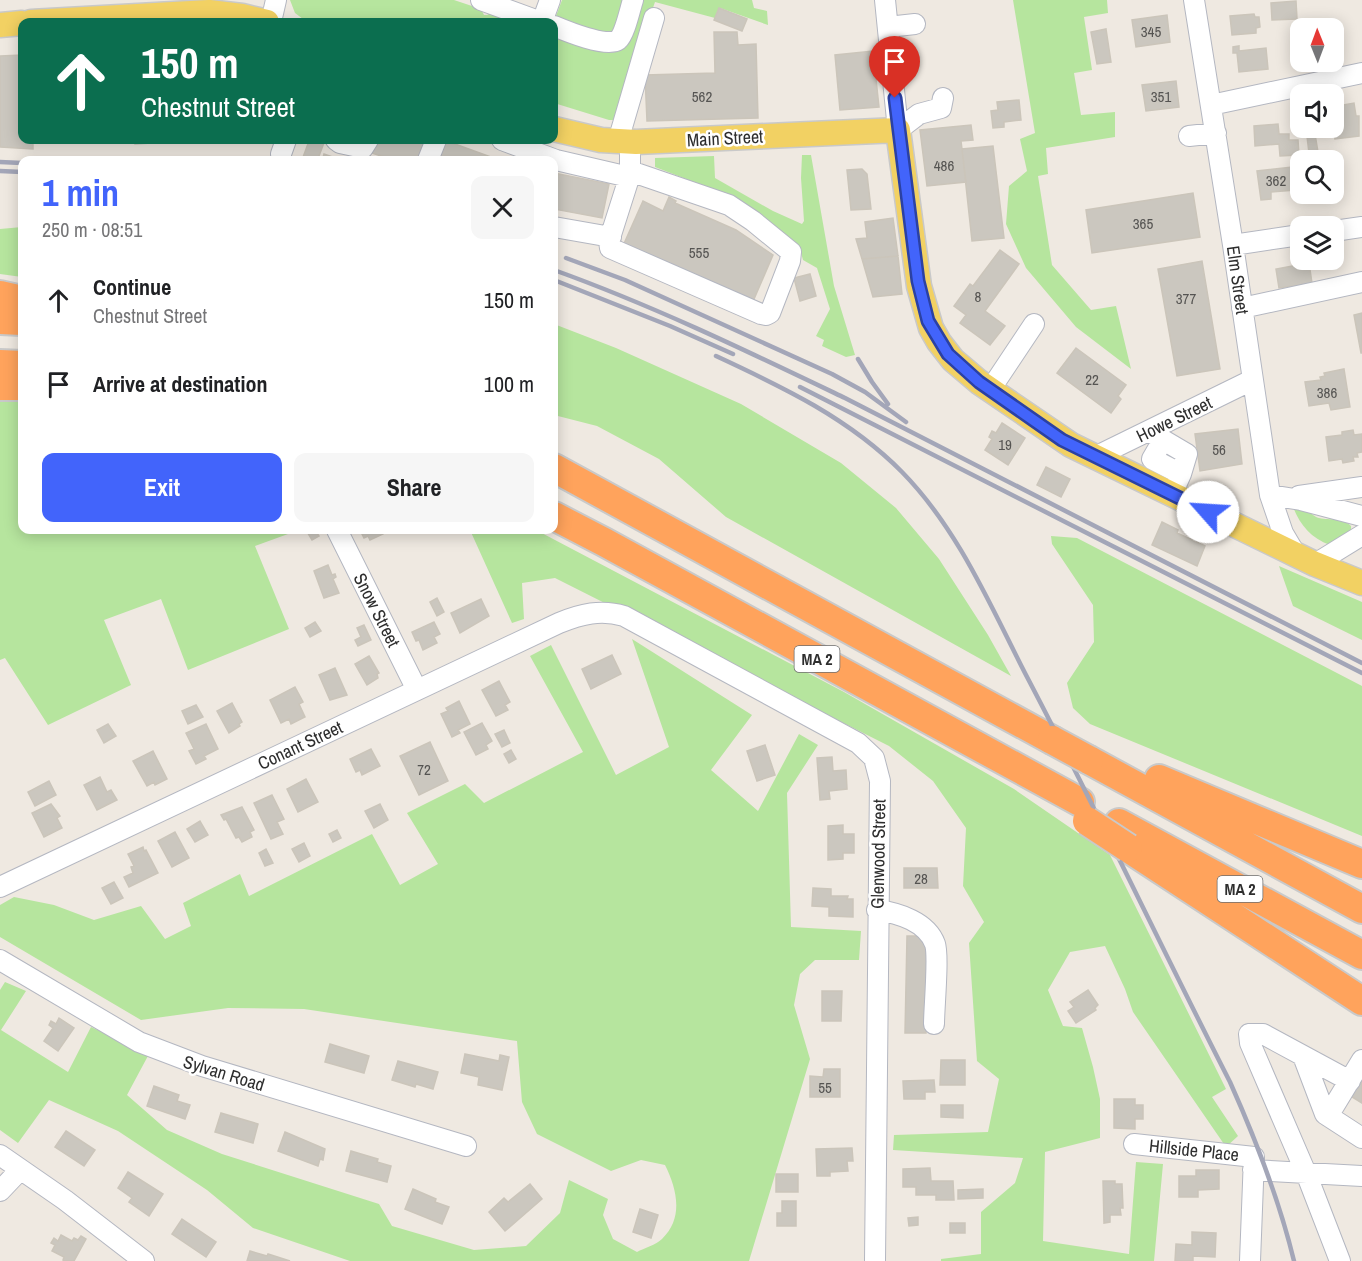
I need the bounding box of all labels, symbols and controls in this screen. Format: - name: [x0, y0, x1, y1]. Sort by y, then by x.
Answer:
- north arrow: [1290, 18, 1344, 72]
- map controls: [1290, 18, 1344, 270]
- house number: 345: [1141, 21, 1161, 42]
- text: 150 m: [141, 35, 239, 91]
- pin: [869, 36, 920, 98]
- icon: ahead: [42, 42, 120, 120]
- icon: arrive: [878, 45, 911, 78]
- button: sound: [1290, 84, 1344, 138]
- house number: 562: [692, 86, 712, 107]
- house number: 351: [1151, 86, 1171, 107]
- text: Chestnut Street: [141, 89, 295, 125]
- street label: Main Street: [686, 124, 764, 152]
- button: search: [1290, 150, 1344, 204]
- house number: 486: [934, 155, 954, 176]
- text: 1 min: [42, 169, 119, 217]
- house number: 362: [1266, 170, 1286, 191]
- button: close: [471, 176, 534, 239]
- house number: 365: [1133, 213, 1153, 234]
- text: 250 m · 08:51: [42, 216, 142, 243]
- button: layers: [1290, 216, 1344, 270]
- house number: 555: [689, 242, 709, 263]
- street label: Elm Street: [1221, 244, 1255, 316]
- text: Continue: [93, 272, 171, 302]
- icon: ahead: [42, 284, 75, 317]
- text: 150 m: [484, 285, 534, 315]
- house number: 8: [975, 286, 982, 307]
- house number: 377: [1176, 288, 1196, 309]
- text: Chestnut Street: [93, 302, 207, 329]
- icon: arrive: [42, 368, 75, 401]
- text: Arrive at destination: [93, 369, 267, 399]
- text: 100 m: [484, 369, 534, 399]
- house number: 22: [1085, 369, 1099, 390]
- house number: 386: [1317, 382, 1337, 403]
- street label: Howe Street: [1132, 390, 1216, 448]
- house number: 19: [998, 434, 1012, 455]
- house number: 56: [1212, 439, 1226, 460]
- button: Exit: [42, 453, 282, 522]
- button: Share: [294, 453, 534, 522]
- position arrow: [1176, 480, 1240, 544]
- street label: Snow Street: [348, 569, 406, 651]
- road number: MA 2: [794, 646, 840, 672]
- street label: Conant Street: [253, 714, 347, 776]
- house number: 72: [417, 759, 431, 780]
- street label: Glenwood Street: [865, 799, 891, 909]
- house number: 28: [914, 868, 928, 889]
- road number: MA 2: [1218, 876, 1262, 902]
- street label: Sylvan Road: [180, 1049, 268, 1097]
- house number: 55: [818, 1077, 832, 1098]
- street label: Hillside Place: [1148, 1133, 1240, 1167]

